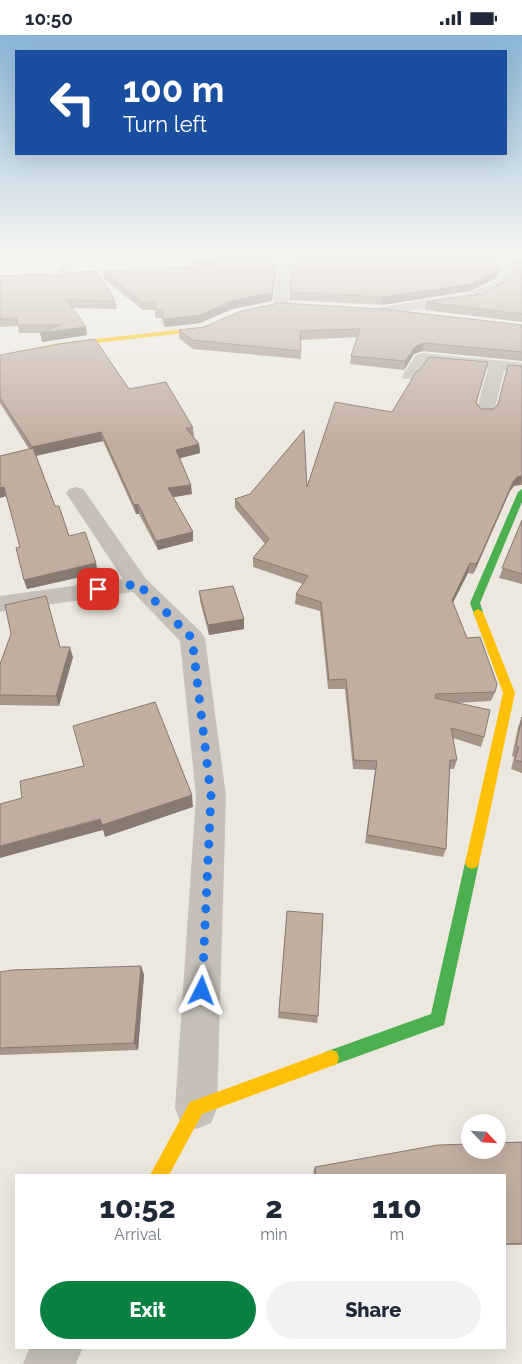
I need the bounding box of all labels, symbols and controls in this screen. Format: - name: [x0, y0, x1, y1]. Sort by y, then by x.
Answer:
- text: 10:50: [25, 7, 73, 29]
- text: 100 m: [123, 69, 224, 110]
- icon: left: [40, 70, 105, 135]
- text: Turn left: [123, 111, 207, 137]
- pin: [77, 568, 119, 610]
- icon: arrive: [84, 575, 112, 603]
- position arrow: [175, 964, 227, 1016]
- north arrow: [461, 1114, 506, 1159]
- map controls: [461, 1114, 506, 1159]
- text: 10:52: [99, 1190, 176, 1225]
- text: 2: [265, 1190, 283, 1225]
- text: 110: [372, 1190, 422, 1225]
- text: Arrival: [114, 1225, 161, 1244]
- text: min: [260, 1225, 288, 1244]
- text: m: [389, 1225, 404, 1244]
- button: Exit: [40, 1281, 256, 1339]
- button: Share: [266, 1281, 481, 1339]

